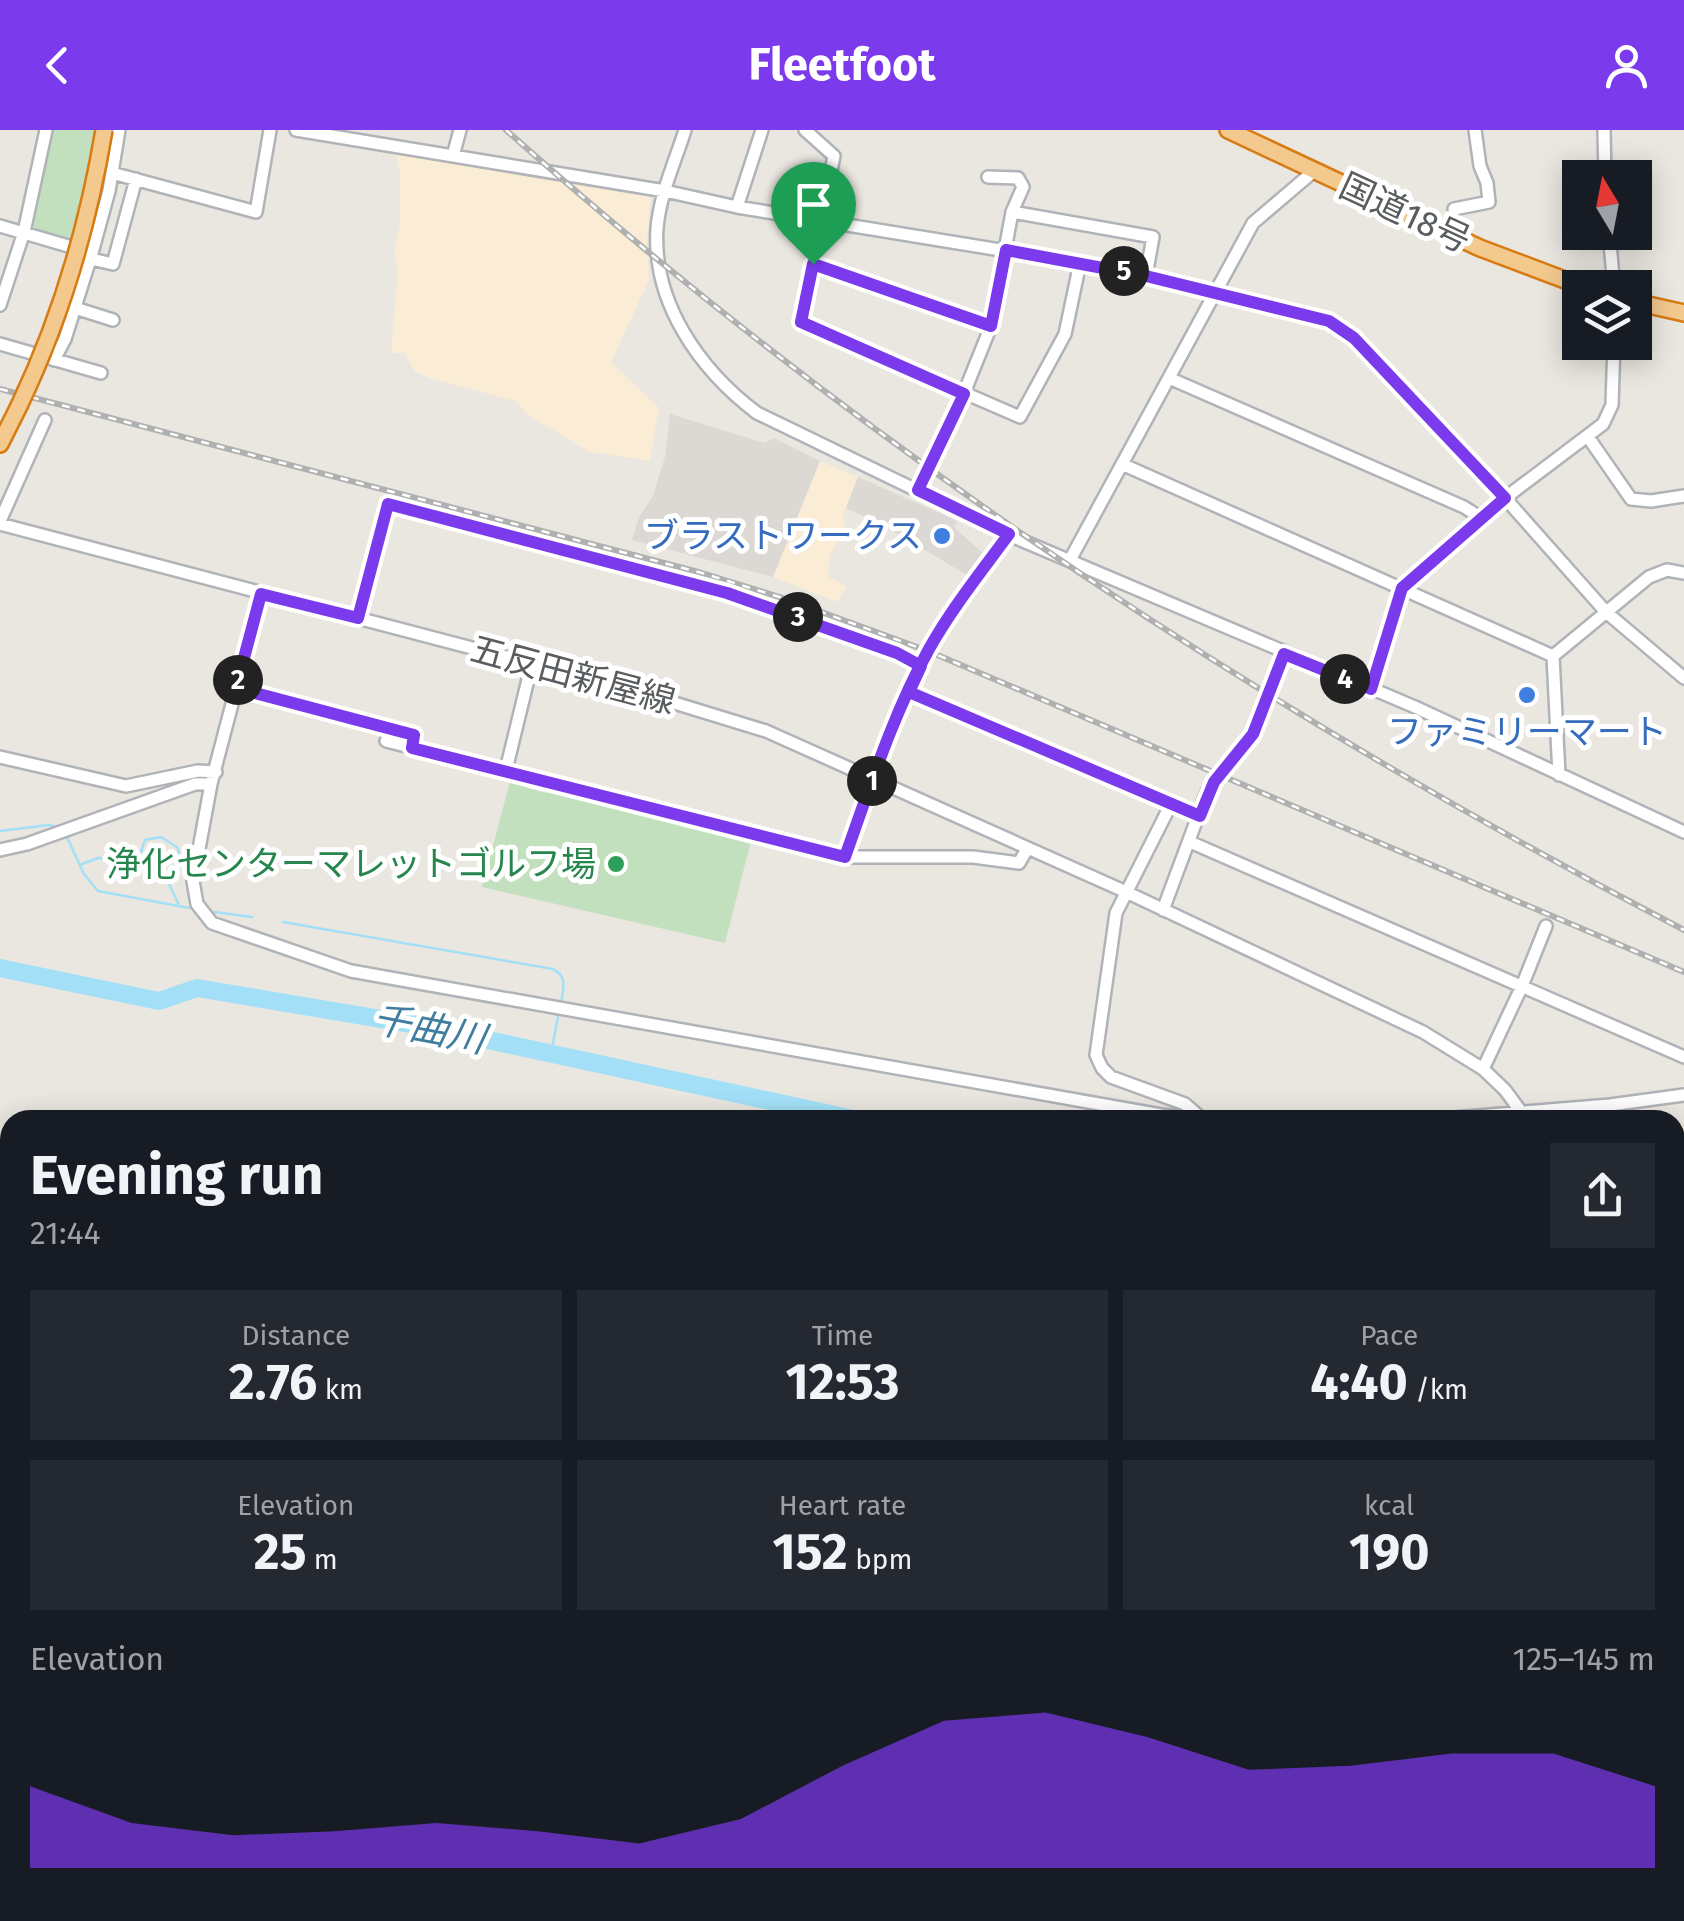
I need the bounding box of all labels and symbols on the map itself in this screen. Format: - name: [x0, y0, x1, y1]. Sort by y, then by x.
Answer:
- north arrow: [1562, 160, 1652, 250]
- pin: [771, 162, 856, 265]
- street label: 国道18号: [1333, 164, 1477, 262]
- pin: 5: [1099, 246, 1149, 296]
- place label: ブラストワークス: [644, 515, 922, 557]
- marker: ブラストワークス: [931, 525, 953, 547]
- pin: 3: [773, 592, 823, 642]
- street label: 五反田新屋線: [466, 628, 680, 722]
- pin: 4: [1320, 654, 1370, 704]
- pin: 2: [213, 655, 263, 705]
- marker: ファミリーマート: [1516, 684, 1538, 706]
- place label: ファミリーマート: [1387, 711, 1667, 753]
- pin: 1: [847, 756, 897, 806]
- place label: 浄化センターマレットゴルフ場: [106, 843, 596, 885]
- marker: 浄化センターマレットゴルフ場: [605, 853, 627, 875]
- water label: 千曲川: [369, 996, 493, 1063]

